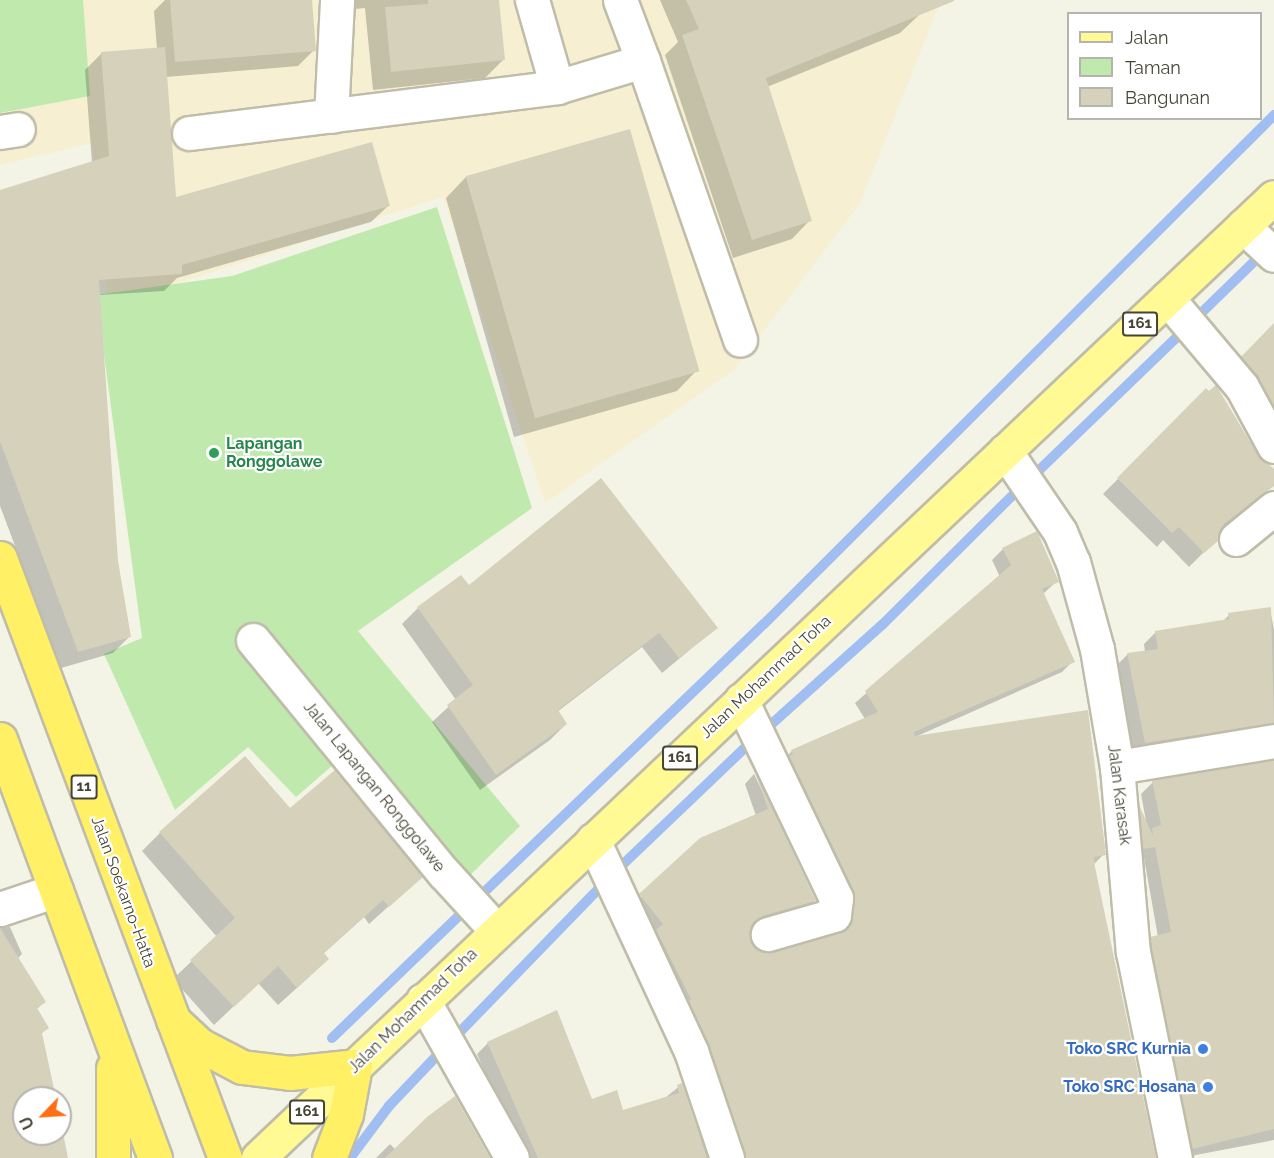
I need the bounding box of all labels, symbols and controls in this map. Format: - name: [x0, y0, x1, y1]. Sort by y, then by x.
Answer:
- legend: [1067, 12, 1262, 120]
- text: Jalan: [1125, 27, 1169, 48]
- text: Taman: [1125, 57, 1181, 78]
- text: Bangunan: [1125, 87, 1210, 108]
- road number: 161: [1122, 312, 1158, 336]
- place label: Lapangan Ronggolawe: [226, 434, 322, 472]
- marker: Lapangan Ronggolawe: [207, 446, 221, 460]
- street label: Jalan Mohammad Toha: [697, 611, 835, 743]
- street label: Jalan Lapangan Ronggolawe: [299, 698, 449, 876]
- street label: Jalan Karasak: [1103, 744, 1135, 846]
- road number: 161: [662, 746, 698, 770]
- road number: 11: [70, 775, 98, 799]
- street label: Jalan Soekarno-Hatta: [87, 814, 159, 970]
- street label: Jalan Mohammad Toha: [344, 944, 482, 1078]
- place label: Toko SRC Kurnia: [1066, 1039, 1191, 1059]
- marker: Toko SRC Kurnia: [1196, 1042, 1210, 1056]
- place label: Toko SRC Hosana: [1063, 1077, 1196, 1097]
- marker: Toko SRC Hosana: [1201, 1080, 1215, 1094]
- north arrow: [12, 1086, 72, 1146]
- road number: 161: [289, 1100, 325, 1124]
- text: U: [16, 1114, 38, 1132]

